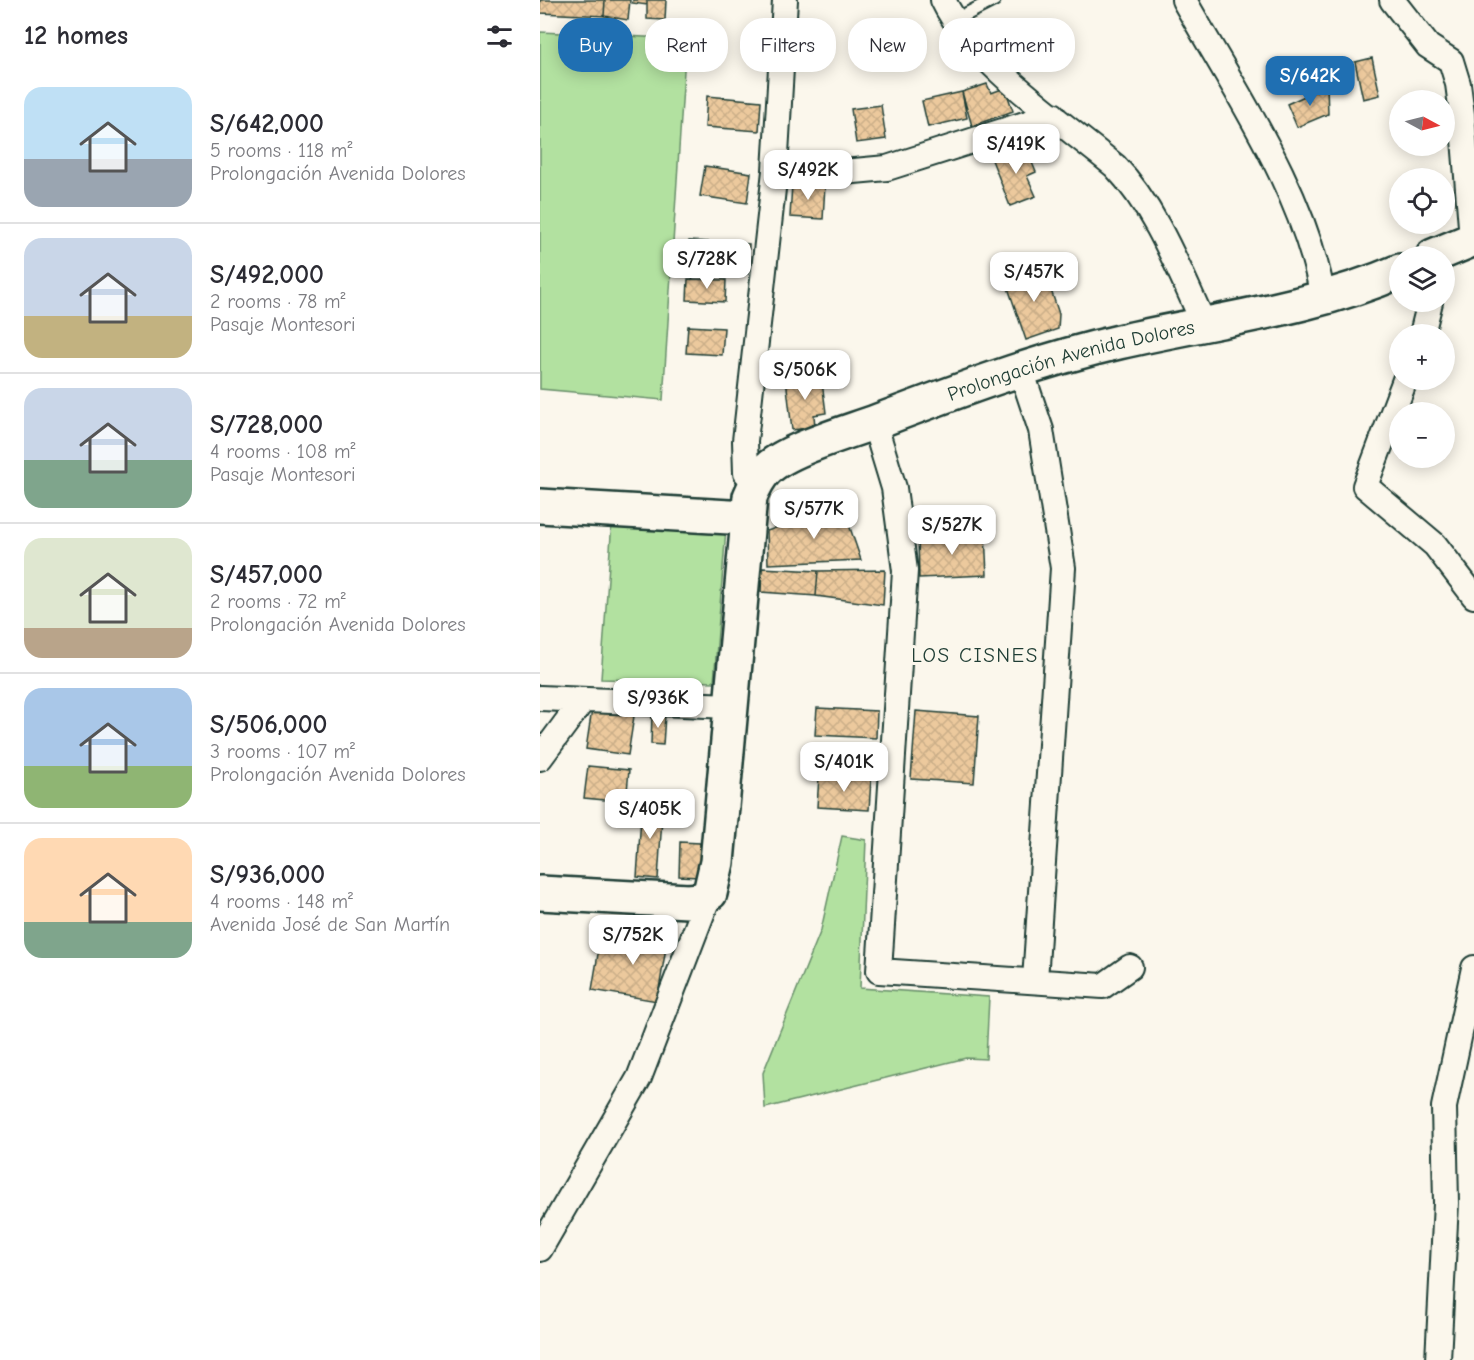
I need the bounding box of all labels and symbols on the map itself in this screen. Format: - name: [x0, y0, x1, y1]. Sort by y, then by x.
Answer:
- pin: S/642K: [1261, 56, 1359, 107]
- north arrow: [1389, 90, 1455, 156]
- pin: S/419K: [967, 124, 1065, 175]
- pin: S/492K: [759, 150, 857, 201]
- pin: S/728K: [658, 239, 756, 290]
- pin: S/457K: [985, 252, 1083, 303]
- street label: Prolongación Avenida Dolores: [944, 315, 1196, 406]
- pin: S/506K: [756, 350, 854, 401]
- pin: S/577K: [765, 489, 863, 540]
- pin: S/527K: [903, 505, 1001, 556]
- district label: LOS CISNES: [911, 643, 1039, 667]
- pin: S/936K: [609, 678, 707, 729]
- pin: S/401K: [795, 742, 893, 793]
- pin: S/405K: [601, 789, 699, 840]
- pin: S/752K: [584, 915, 682, 966]

